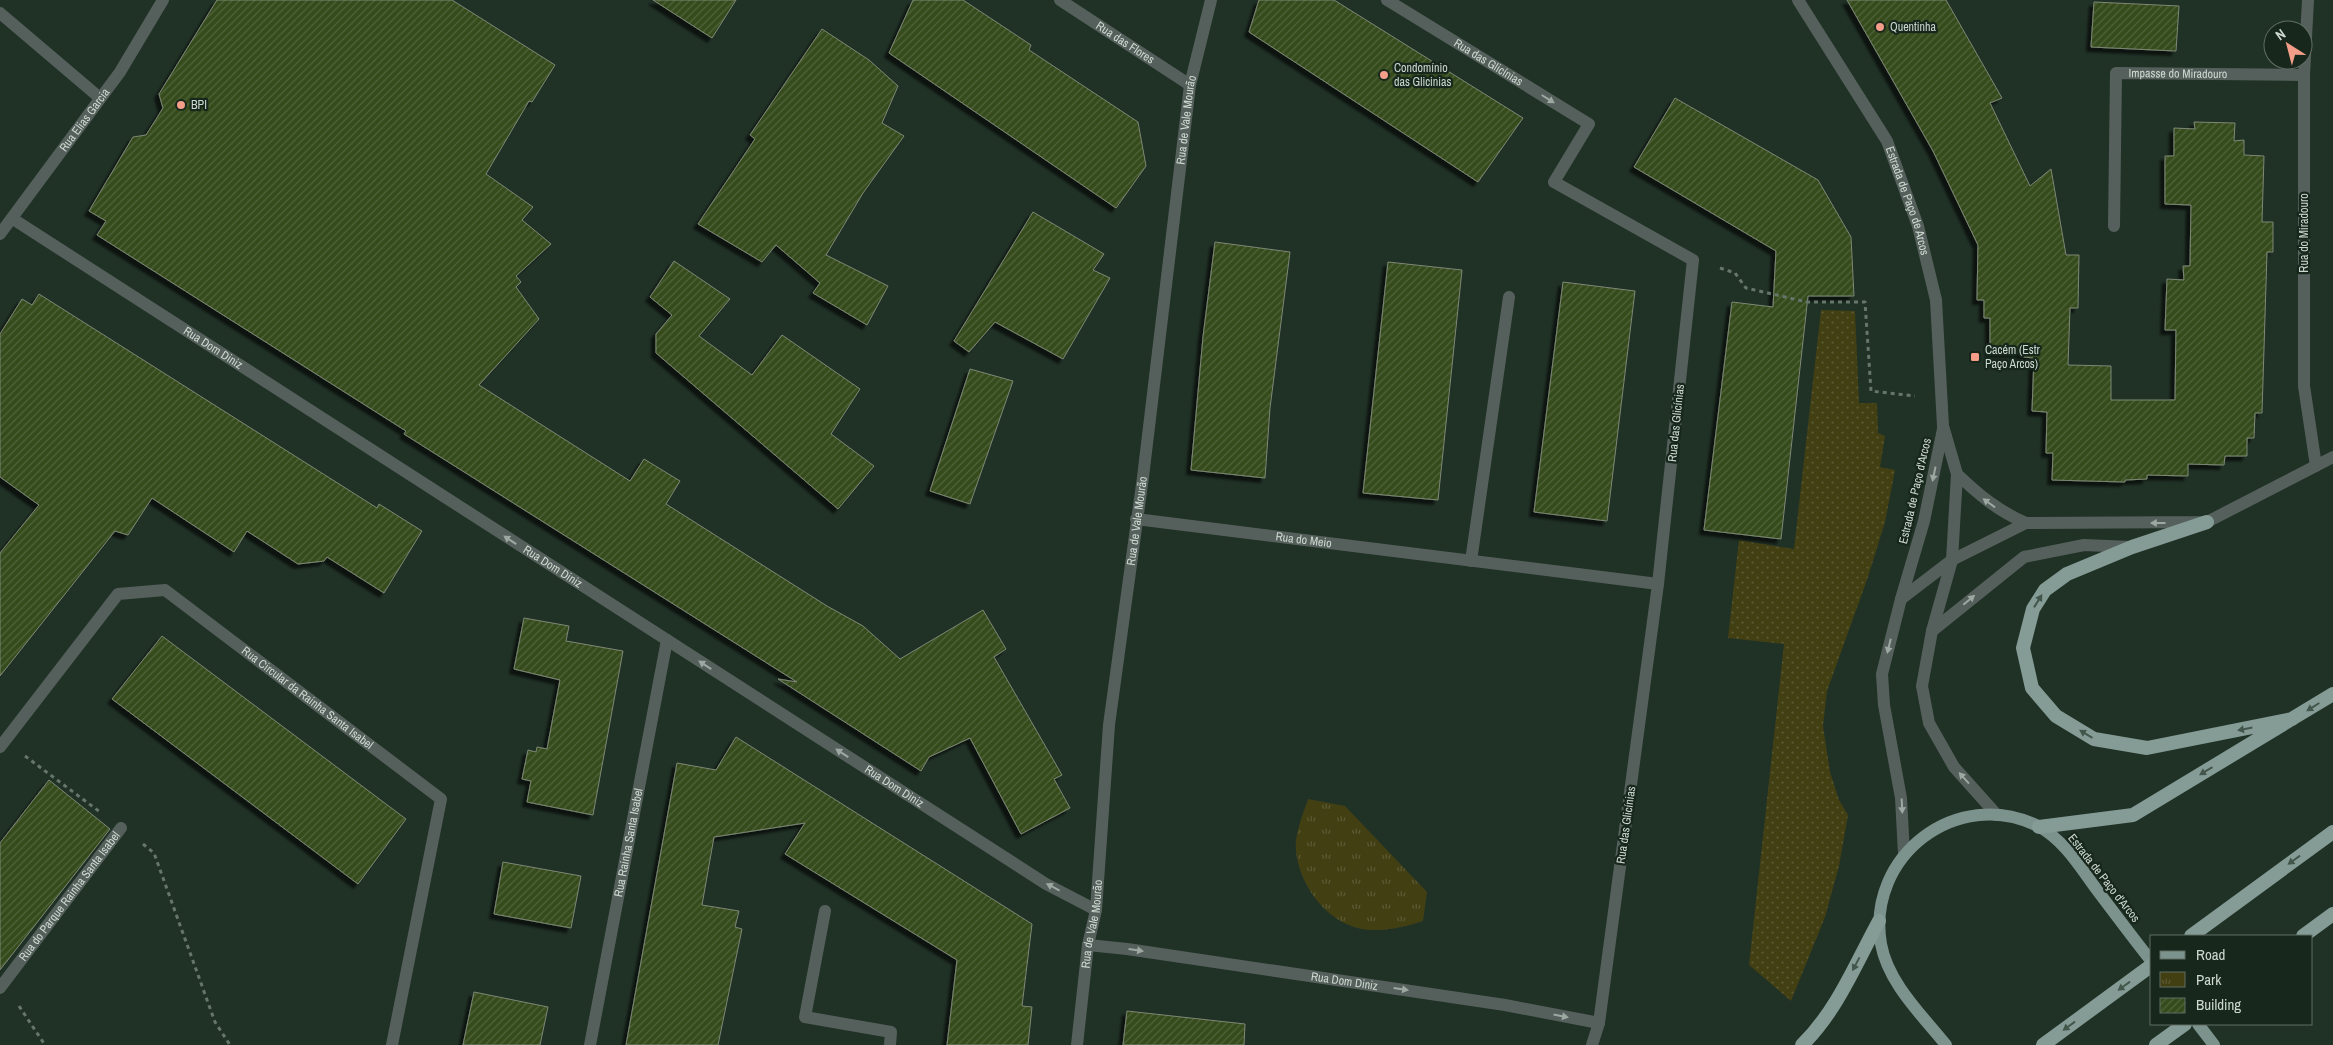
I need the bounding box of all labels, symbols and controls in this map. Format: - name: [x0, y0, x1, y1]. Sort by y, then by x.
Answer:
- street label: Rua das Flores: [1093, 18, 1158, 68]
- place label: Quentinha: [1890, 19, 1936, 35]
- north arrow: [2263, 20, 2313, 70]
- marker: Quentinha: [1874, 21, 1886, 33]
- text: N: [2272, 25, 2289, 44]
- street label: Rua das Glicínias: [1451, 35, 1526, 90]
- place label: Condomínio das Glicinias: [1394, 60, 1452, 90]
- street label: Impasse do Miradouro: [2129, 65, 2227, 82]
- marker: Condomínio das Glicinias: [1378, 69, 1390, 81]
- street label: Rua de Vale Mourão: [1173, 74, 1200, 165]
- street label: Rua Elias Garcia: [56, 85, 114, 155]
- one-way arrow: [1541, 94, 1554, 103]
- place label: BPI: [191, 97, 207, 113]
- marker: BPI: [175, 99, 187, 111]
- street label: Estrada de Paço de Arcos: [1882, 144, 1933, 257]
- street label: Rua do Miradouro: [2296, 193, 2312, 273]
- street label: Rua Dom Diniz: [180, 323, 246, 373]
- place label: Cacém (Estr Paço Arcos): [1985, 342, 2040, 372]
- marker: Cacém (Estr Paço Arcos): [1969, 351, 1981, 363]
- street label: Rua das Glicínias: [1664, 383, 1688, 463]
- street label: Estrada de Paço d'Arcos: [1895, 437, 1935, 545]
- one-way arrow: [1929, 466, 1937, 482]
- street label: Rua de Vale Mourão: [1123, 475, 1151, 566]
- one-way arrow: [1983, 497, 1996, 508]
- one-way arrow: [2150, 519, 2166, 527]
- street label: Rua do Meio: [1275, 528, 1333, 551]
- one-way arrow: [503, 535, 516, 544]
- street label: Rua Dom Diniz: [520, 542, 586, 592]
- one-way arrow: [1962, 595, 1975, 606]
- one-way arrow: [2033, 595, 2043, 608]
- one-way arrow: [1885, 639, 1893, 654]
- street label: Rua Circular da Rainha Santa Isabel: [238, 643, 376, 753]
- one-way arrow: [699, 660, 712, 670]
- one-way arrow: [2306, 702, 2319, 711]
- one-way arrow: [2236, 725, 2252, 733]
- one-way arrow: [2080, 730, 2093, 739]
- one-way arrow: [836, 748, 849, 757]
- street label: Rua Dom Diniz: [862, 761, 927, 811]
- one-way arrow: [2199, 767, 2212, 776]
- one-way arrow: [1958, 773, 1970, 785]
- street label: Rua das Glicínias: [1613, 785, 1639, 865]
- street label: Rua Rainha Santa Isabel: [610, 787, 647, 898]
- one-way arrow: [1898, 799, 1906, 815]
- street label: Rua do Parque Rainha Santa Isabel: [15, 828, 124, 964]
- street label: Estrada de Paço d'Arcos: [2064, 831, 2144, 926]
- one-way arrow: [2288, 855, 2301, 866]
- street label: Rua de Vale Mourão: [1077, 879, 1106, 969]
- one-way arrow: [1046, 883, 1060, 891]
- legend: [2150, 935, 2313, 1025]
- text: Road: [2196, 944, 2225, 965]
- one-way arrow: [1129, 946, 1145, 954]
- one-way arrow: [1852, 957, 1860, 971]
- street label: Rua Dom Diniz: [1310, 968, 1379, 994]
- text: Park: [2196, 969, 2222, 990]
- one-way arrow: [2118, 980, 2131, 991]
- one-way arrow: [1393, 986, 1409, 994]
- text: Building: [2196, 994, 2241, 1015]
- one-way arrow: [1554, 1012, 1570, 1020]
- one-way arrow: [2063, 1020, 2076, 1031]

